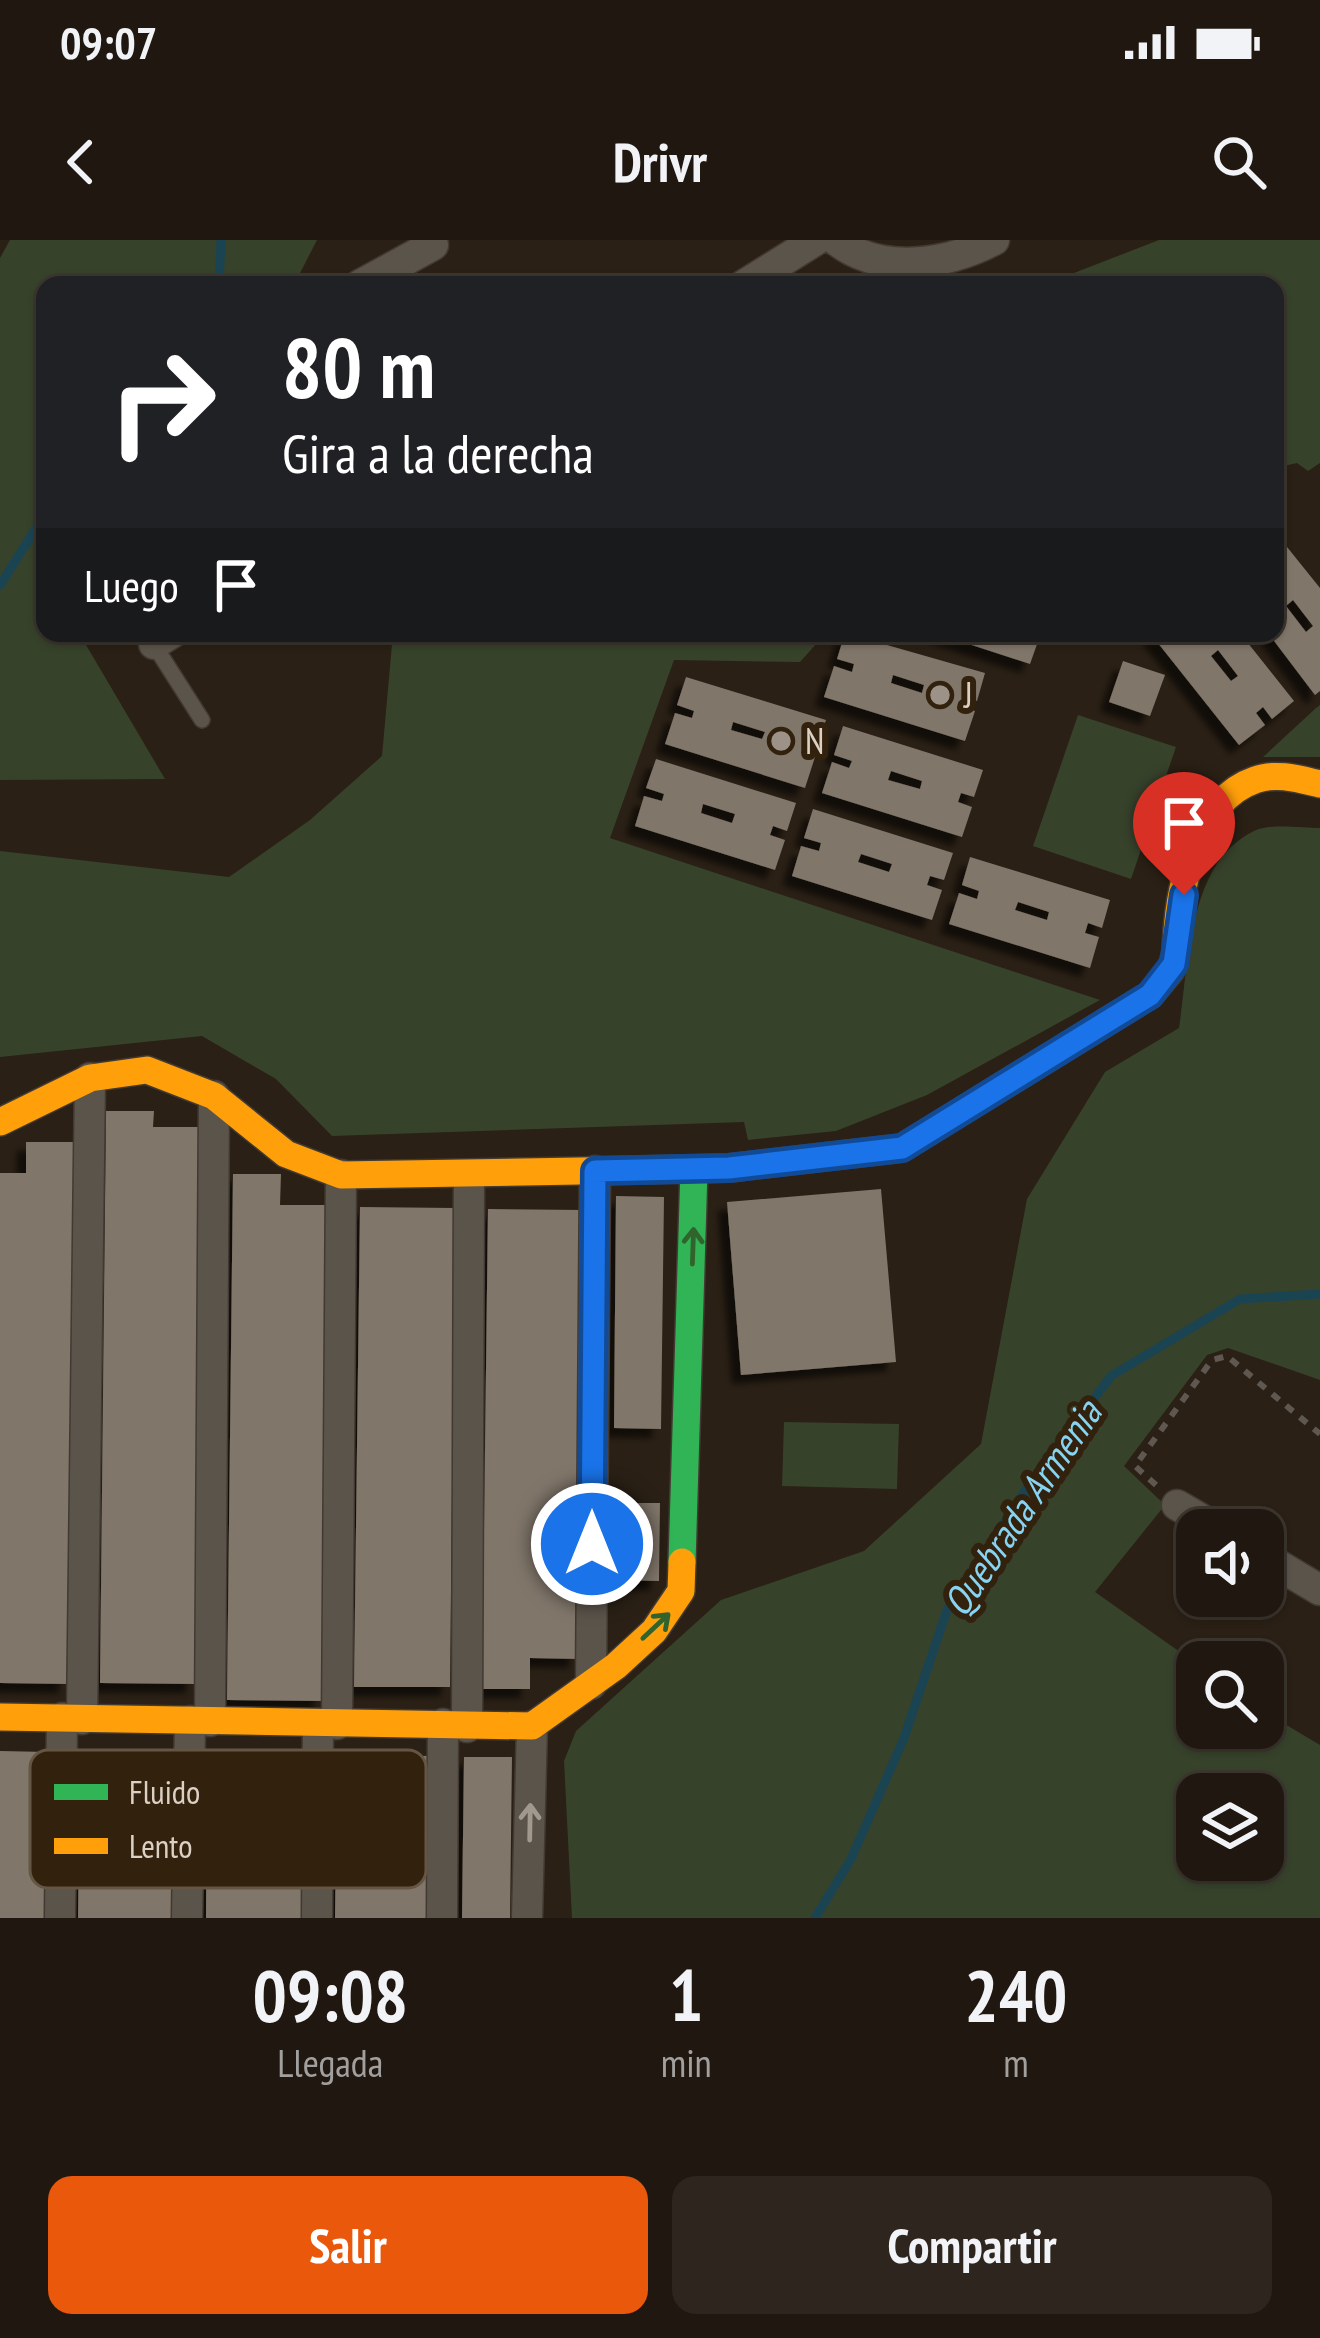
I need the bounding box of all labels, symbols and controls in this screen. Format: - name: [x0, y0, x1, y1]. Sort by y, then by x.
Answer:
- text: 09:07: [60, 13, 157, 71]
- text: Drivr: [613, 127, 707, 197]
- icon: back: [48, 129, 114, 195]
- icon: search: [1206, 129, 1272, 195]
- text: 80 m: [282, 312, 435, 421]
- icon: right: [84, 324, 240, 480]
- text: Gira a la derecha: [282, 418, 594, 488]
- icon: arrive: [203, 552, 269, 618]
- text: Luego: [84, 556, 179, 614]
- place label: J: [963, 671, 973, 718]
- marker: J: [927, 682, 953, 708]
- place label: N: [805, 717, 824, 764]
- marker: N: [768, 728, 794, 754]
- pin: [1133, 772, 1235, 895]
- icon: arrive: [1151, 790, 1217, 856]
- one-way arrow: [682, 1227, 705, 1266]
- water label: Quebrada Armenia: [931, 1388, 1114, 1625]
- position arrow: [529, 1481, 655, 1607]
- map controls: [1176, 1509, 1284, 1881]
- button: sound: [1176, 1509, 1284, 1617]
- one-way arrow: [641, 1613, 670, 1641]
- button: search: [1176, 1641, 1284, 1749]
- legend: [30, 1750, 426, 1888]
- text: Fluido: [129, 1770, 200, 1813]
- button: layers: [1176, 1773, 1284, 1881]
- one-way arrow: [518, 1803, 541, 1842]
- text: Lento: [129, 1824, 192, 1867]
- text: 09:08: [253, 1948, 408, 2041]
- text: 1: [669, 1948, 703, 2041]
- text: 240: [964, 1948, 1067, 2041]
- text: Llegada: [277, 2037, 383, 2088]
- text: min: [661, 2037, 712, 2088]
- text: m: [1003, 2037, 1029, 2088]
- button: Salir: [48, 2176, 648, 2314]
- button: Compartir: [672, 2176, 1272, 2314]

